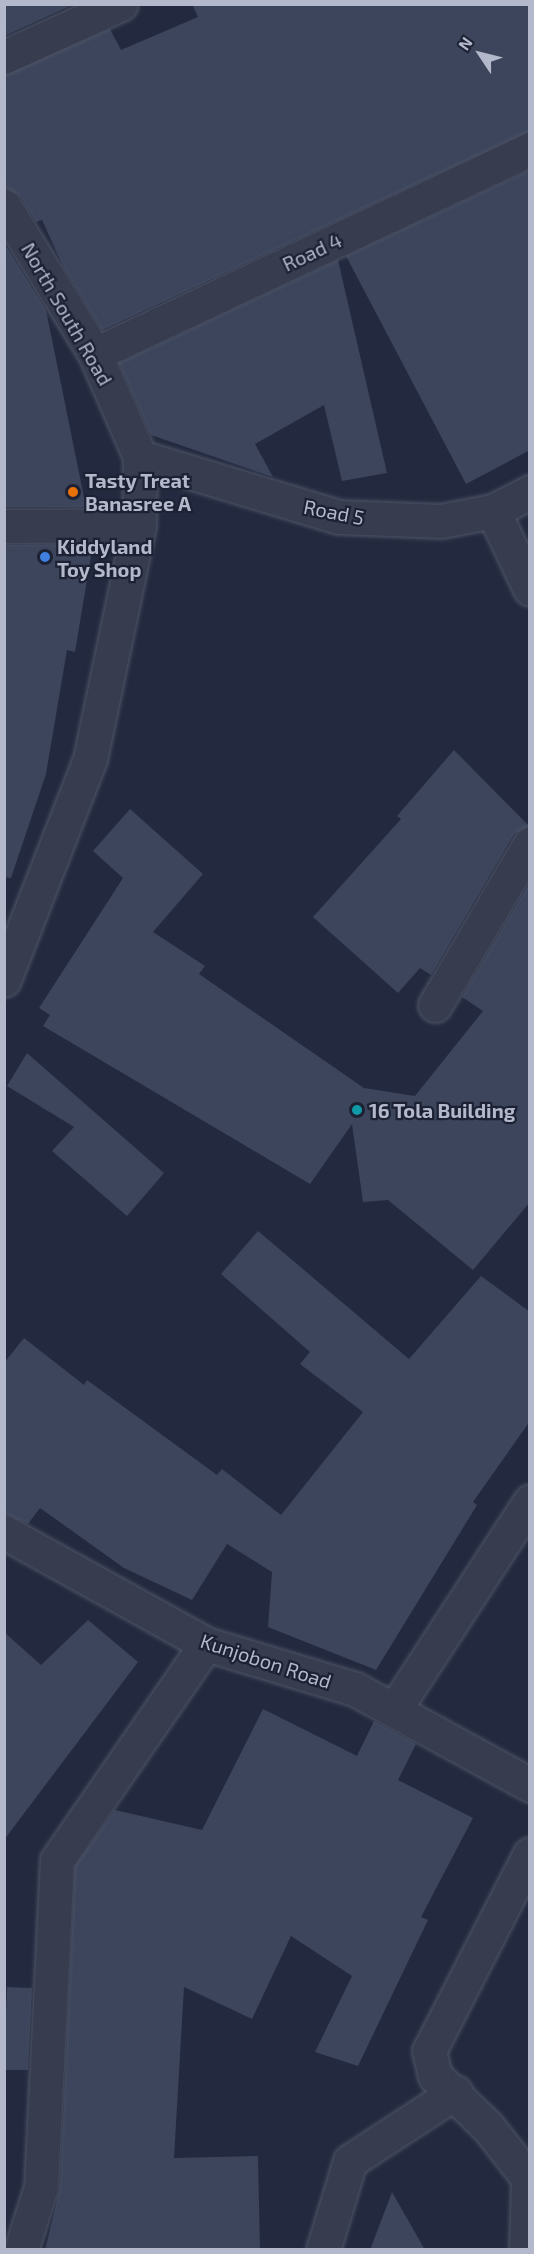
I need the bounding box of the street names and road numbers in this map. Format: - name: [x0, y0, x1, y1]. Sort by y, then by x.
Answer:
- street label: Road 4: [278, 228, 346, 276]
- street label: North South Road: [16, 238, 118, 390]
- street label: Road 5: [302, 494, 366, 530]
- street label: Kunjobon Road: [198, 1629, 334, 1693]

